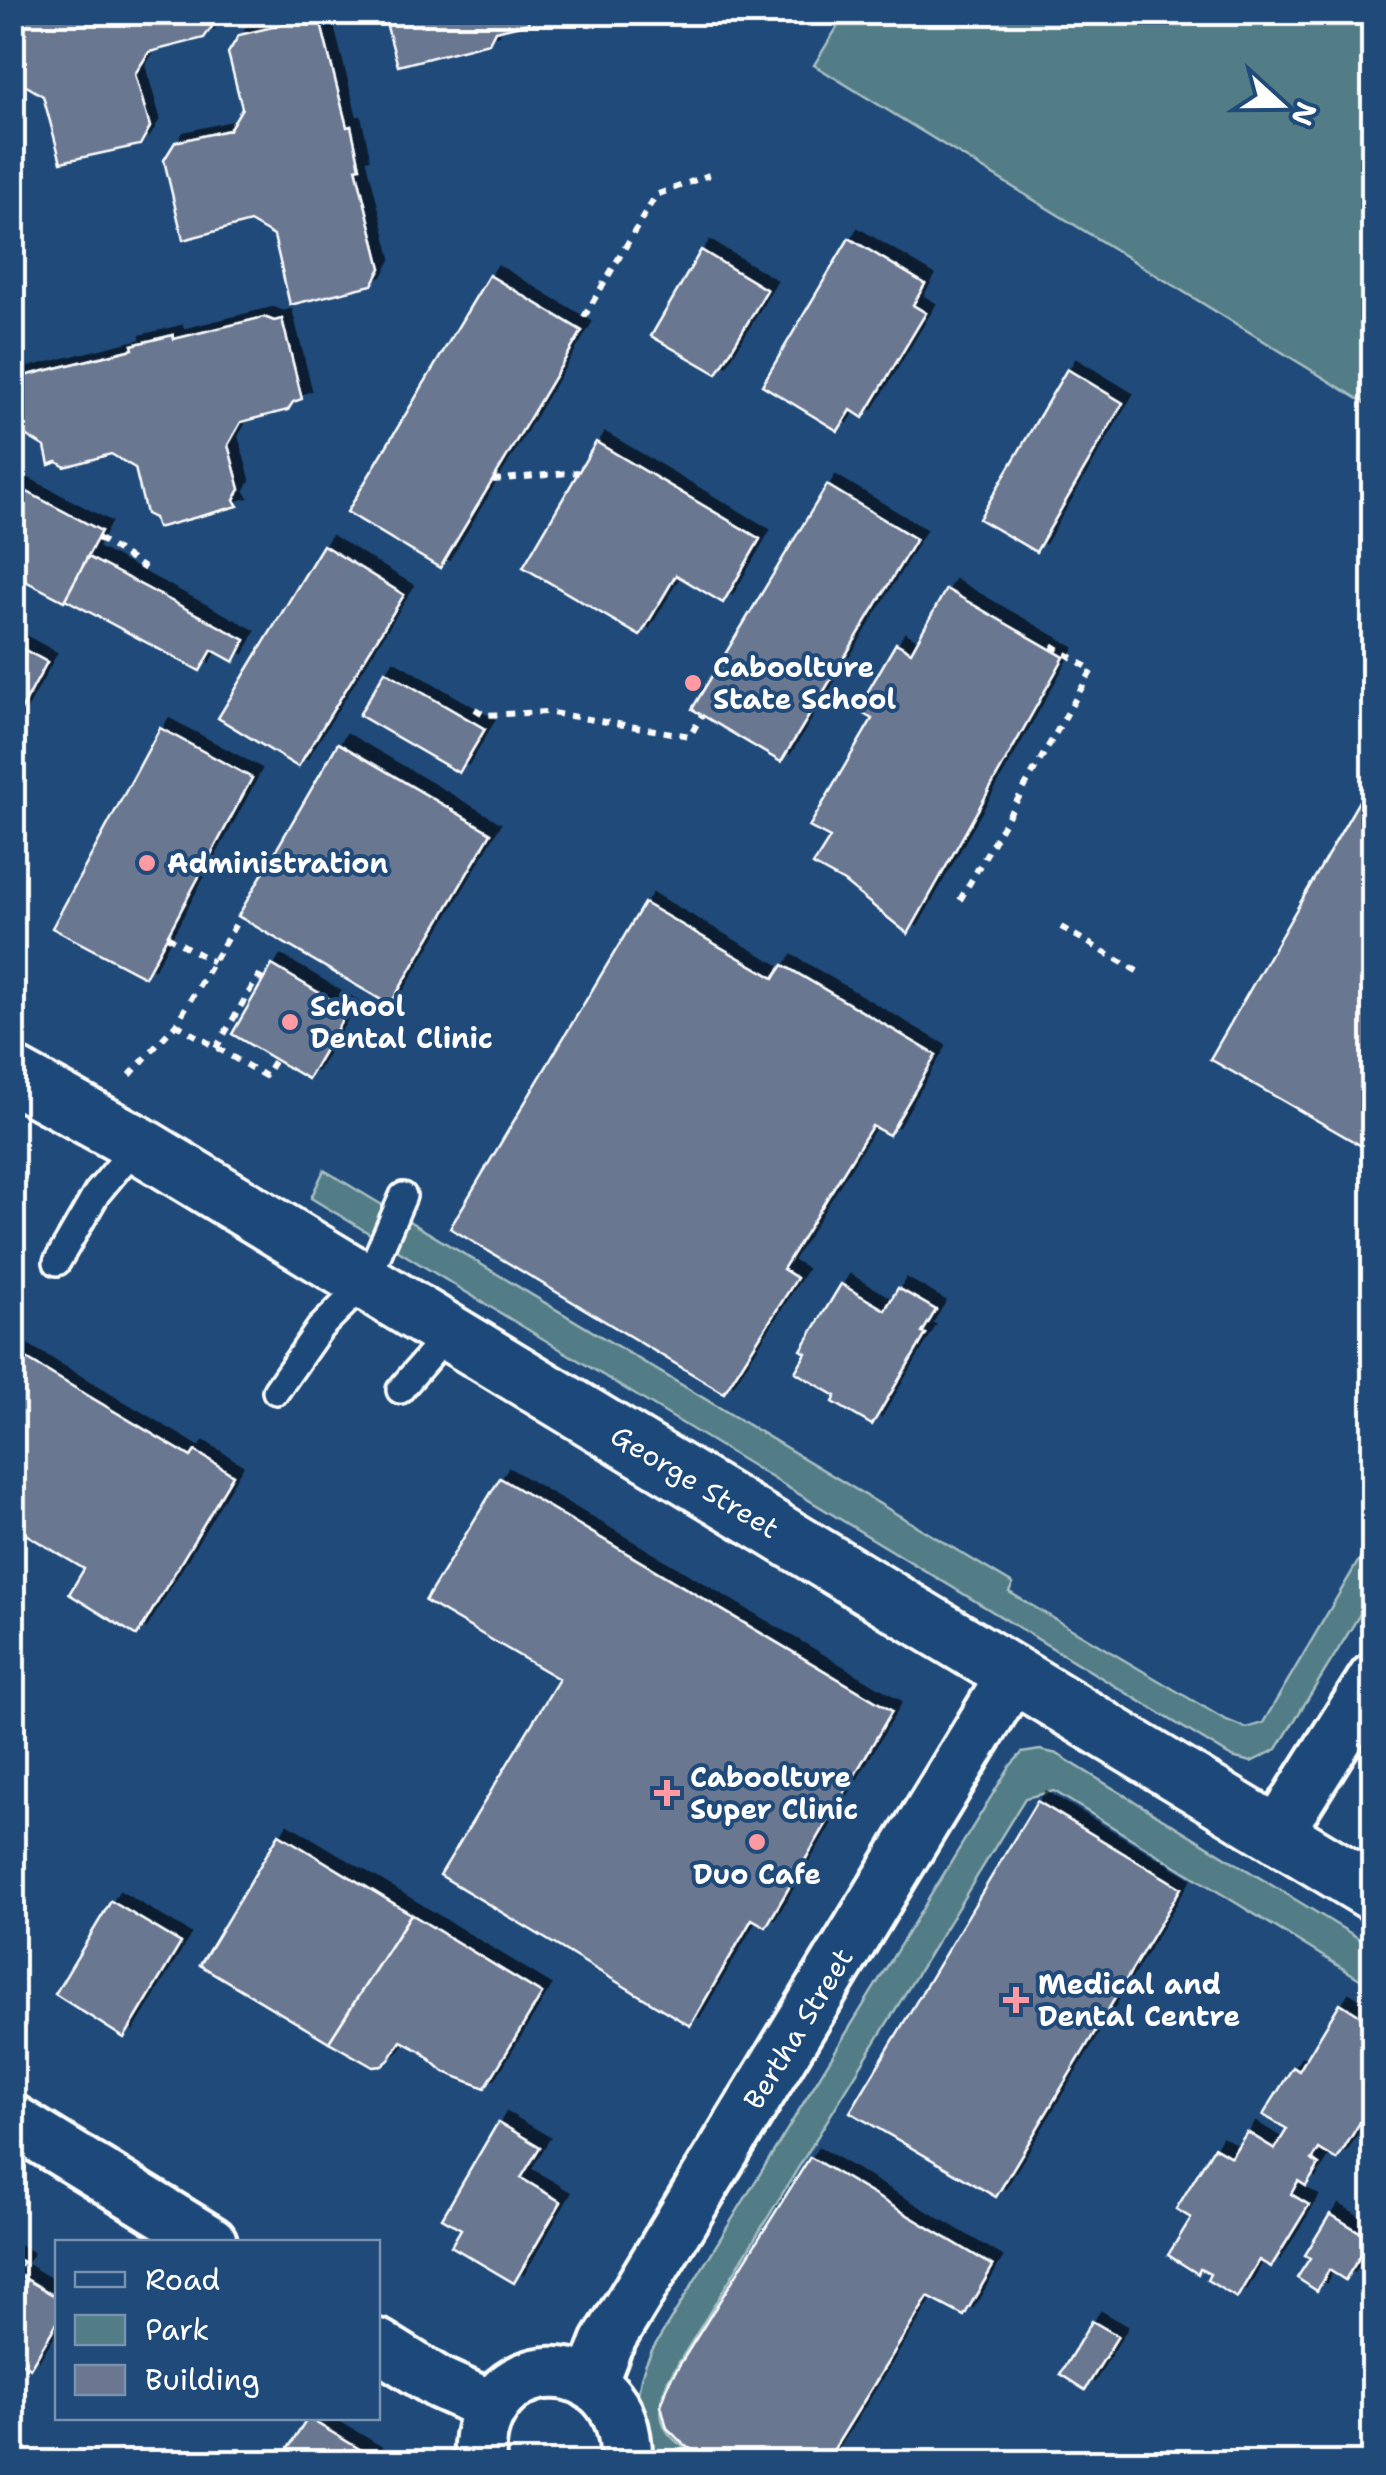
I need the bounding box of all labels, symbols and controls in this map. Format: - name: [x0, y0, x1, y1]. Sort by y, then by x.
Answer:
- north arrow: [1231, 55, 1331, 155]
- text: N: [1283, 97, 1326, 131]
- place label: Caboolture State School: [713, 648, 896, 718]
- marker: Caboolture State School: [682, 672, 704, 694]
- place label: Administration: [167, 844, 388, 882]
- marker: Administration: [136, 852, 158, 874]
- place label: School Dental Clinic: [310, 987, 493, 1057]
- marker: School Dental Clinic: [279, 1011, 301, 1033]
- street label: George Street: [604, 1416, 786, 1547]
- place label: Caboolture Super Clinic: [690, 1758, 858, 1828]
- marker: Caboolture Super Clinic: [654, 1780, 680, 1806]
- marker: Duo Cafe: [746, 1831, 768, 1853]
- place label: Duo Cafe: [693, 1855, 821, 1893]
- street label: Bertha Street: [735, 1941, 862, 2116]
- place label: Medical and Dental Centre: [1038, 1965, 1240, 2035]
- marker: Medical and Dental Centre: [1003, 1987, 1029, 2013]
- legend: [55, 2240, 380, 2420]
- text: Road: [145, 2259, 220, 2300]
- text: Park: [145, 2309, 209, 2350]
- text: Building: [145, 2359, 260, 2400]

